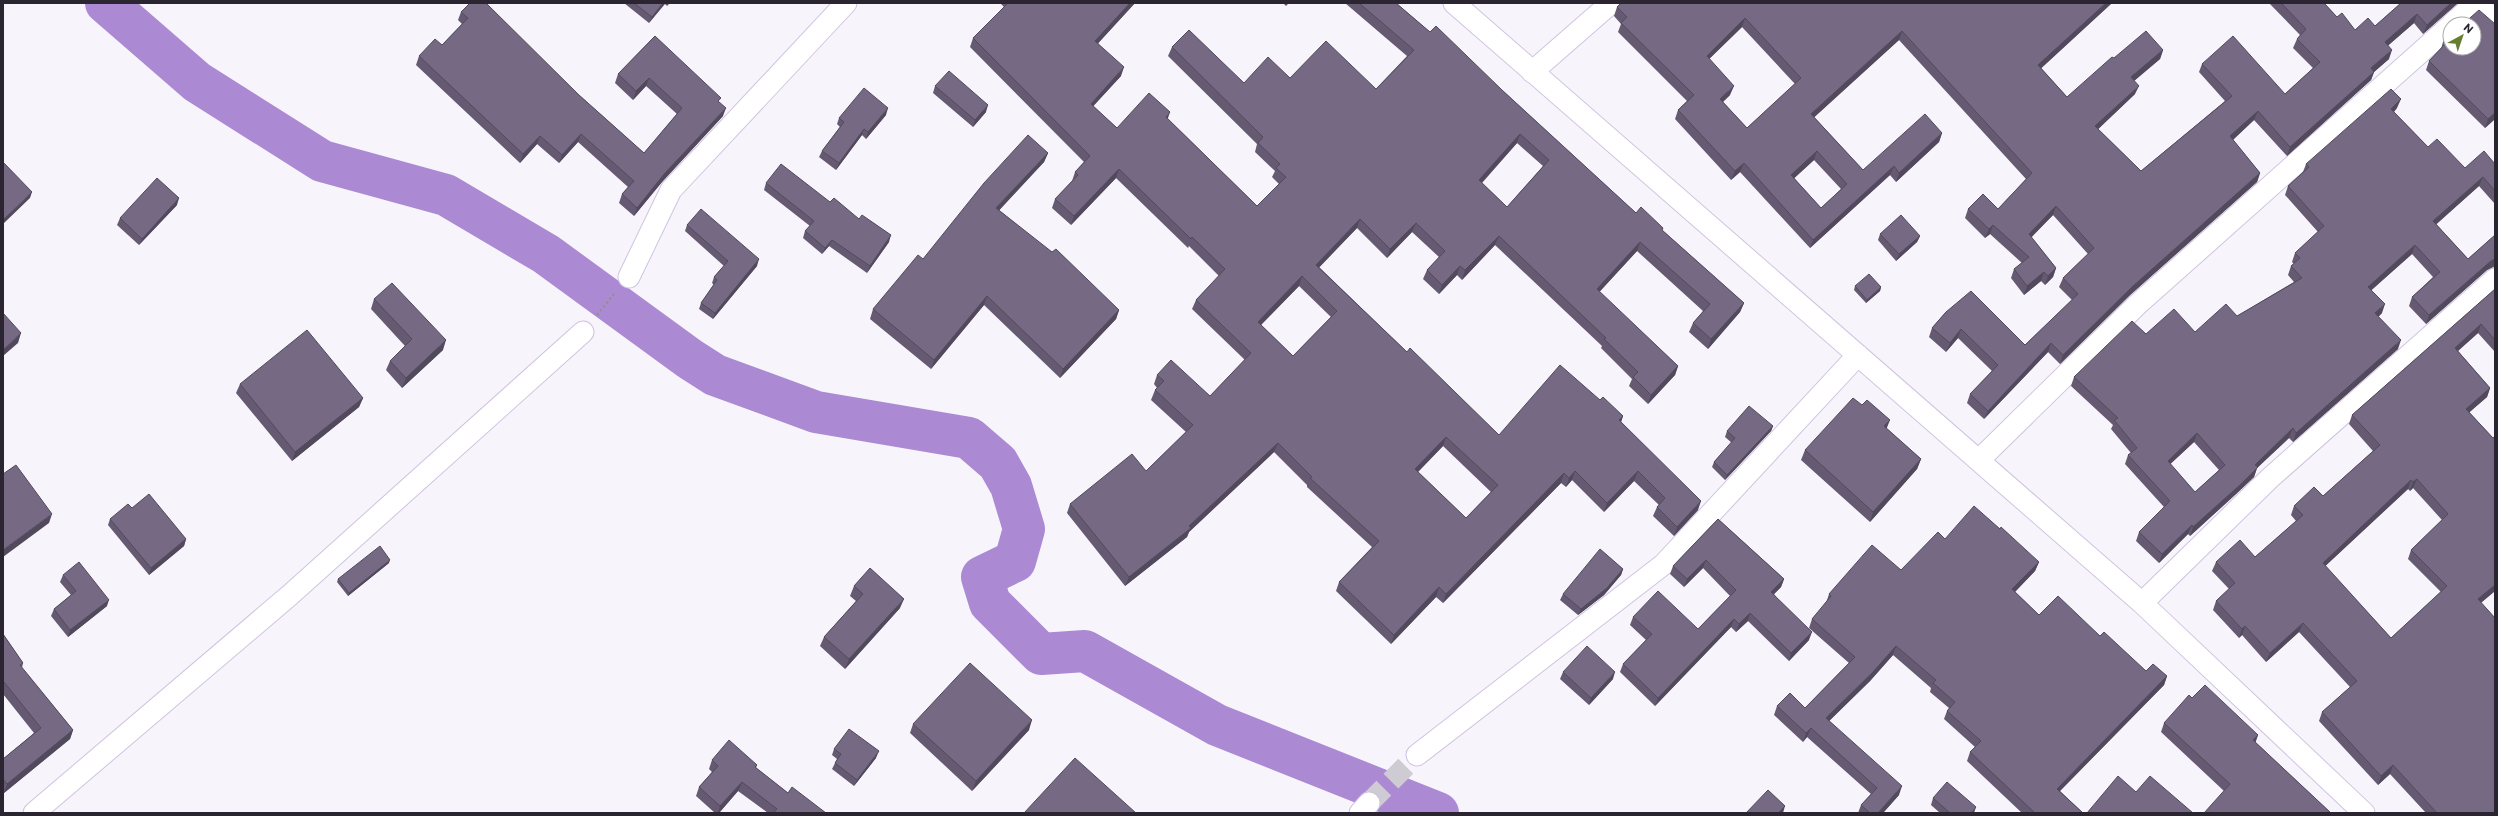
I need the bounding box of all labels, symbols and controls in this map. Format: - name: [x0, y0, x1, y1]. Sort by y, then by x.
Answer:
- north arrow: [2442, 16, 2482, 56]
- text: N: [2461, 20, 2476, 36]

